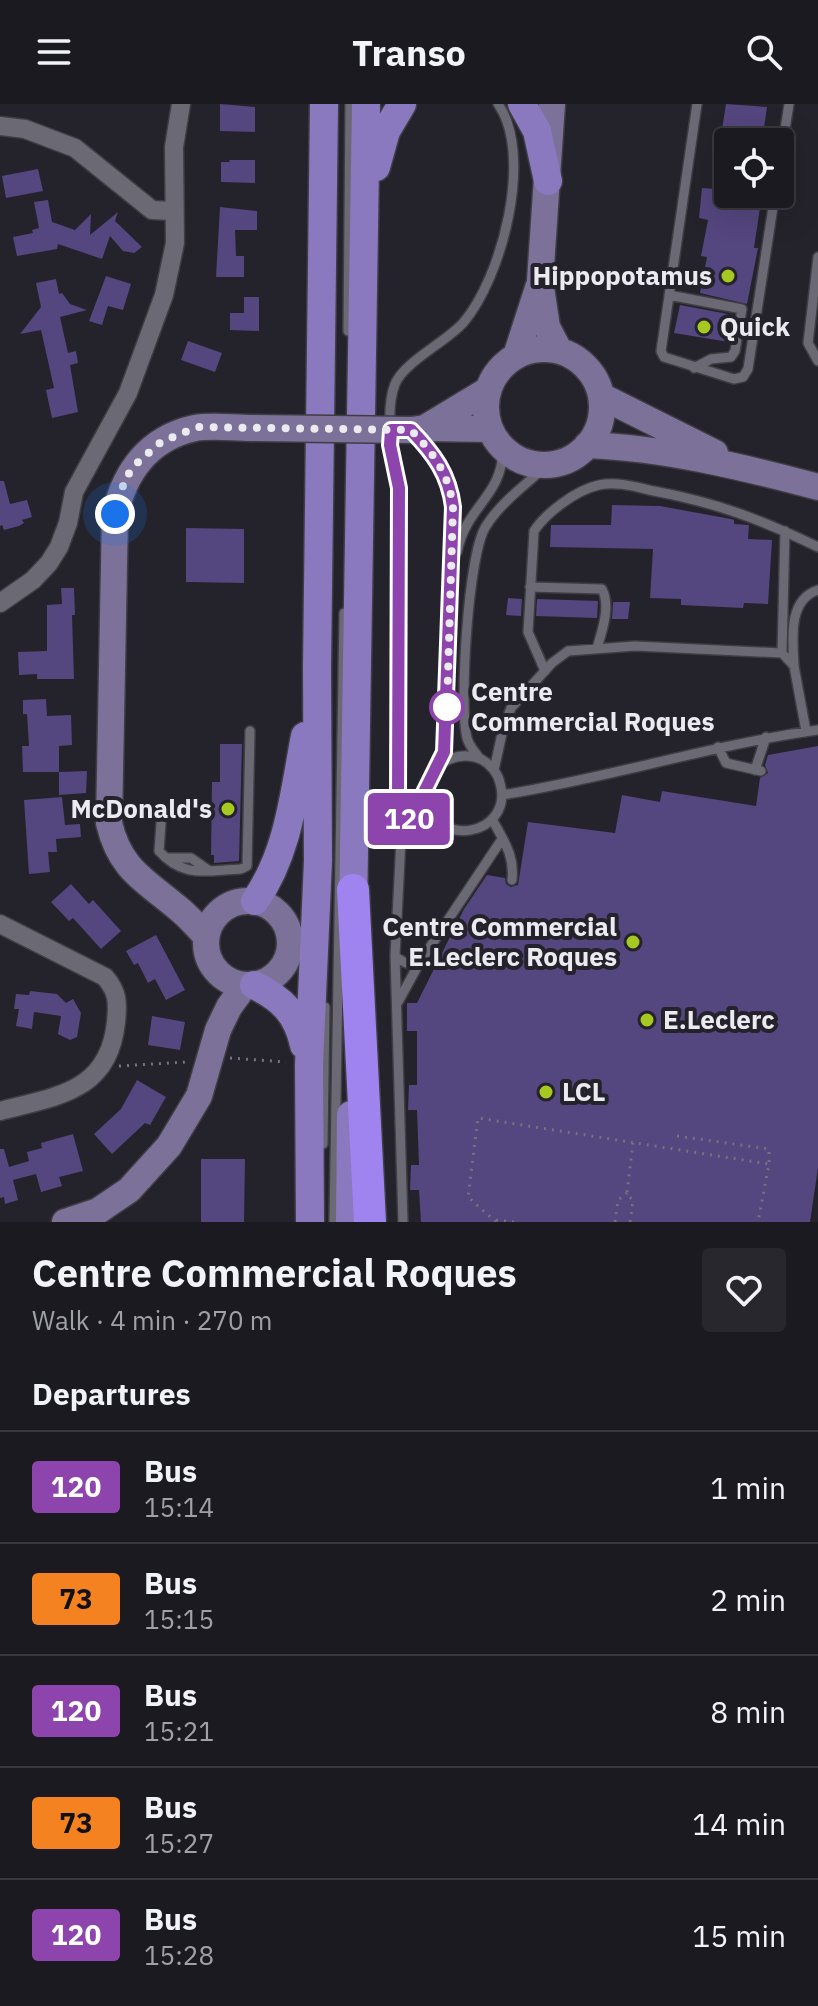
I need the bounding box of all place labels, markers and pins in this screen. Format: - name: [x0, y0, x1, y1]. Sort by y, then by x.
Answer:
- place label: Hippopotamus: [533, 258, 712, 292]
- marker: Hippopotamus: [719, 267, 737, 285]
- place label: Quick: [720, 309, 790, 343]
- marker: Quick: [695, 318, 713, 336]
- place label: Centre Commercial Roques: [471, 674, 715, 738]
- marker: Centre Commercial Roques: [430, 690, 464, 724]
- place label: McDonald's: [70, 791, 212, 825]
- marker: McDonald's: [219, 800, 237, 818]
- place label: Centre Commercial E.Leclerc Roques: [382, 909, 617, 973]
- marker: Centre Commercial E.Leclerc Roques: [624, 933, 642, 951]
- place label: E.Leclerc: [663, 1002, 775, 1036]
- marker: E.Leclerc: [638, 1011, 656, 1029]
- place label: LCL: [562, 1074, 605, 1108]
- marker: LCL: [537, 1083, 555, 1101]

